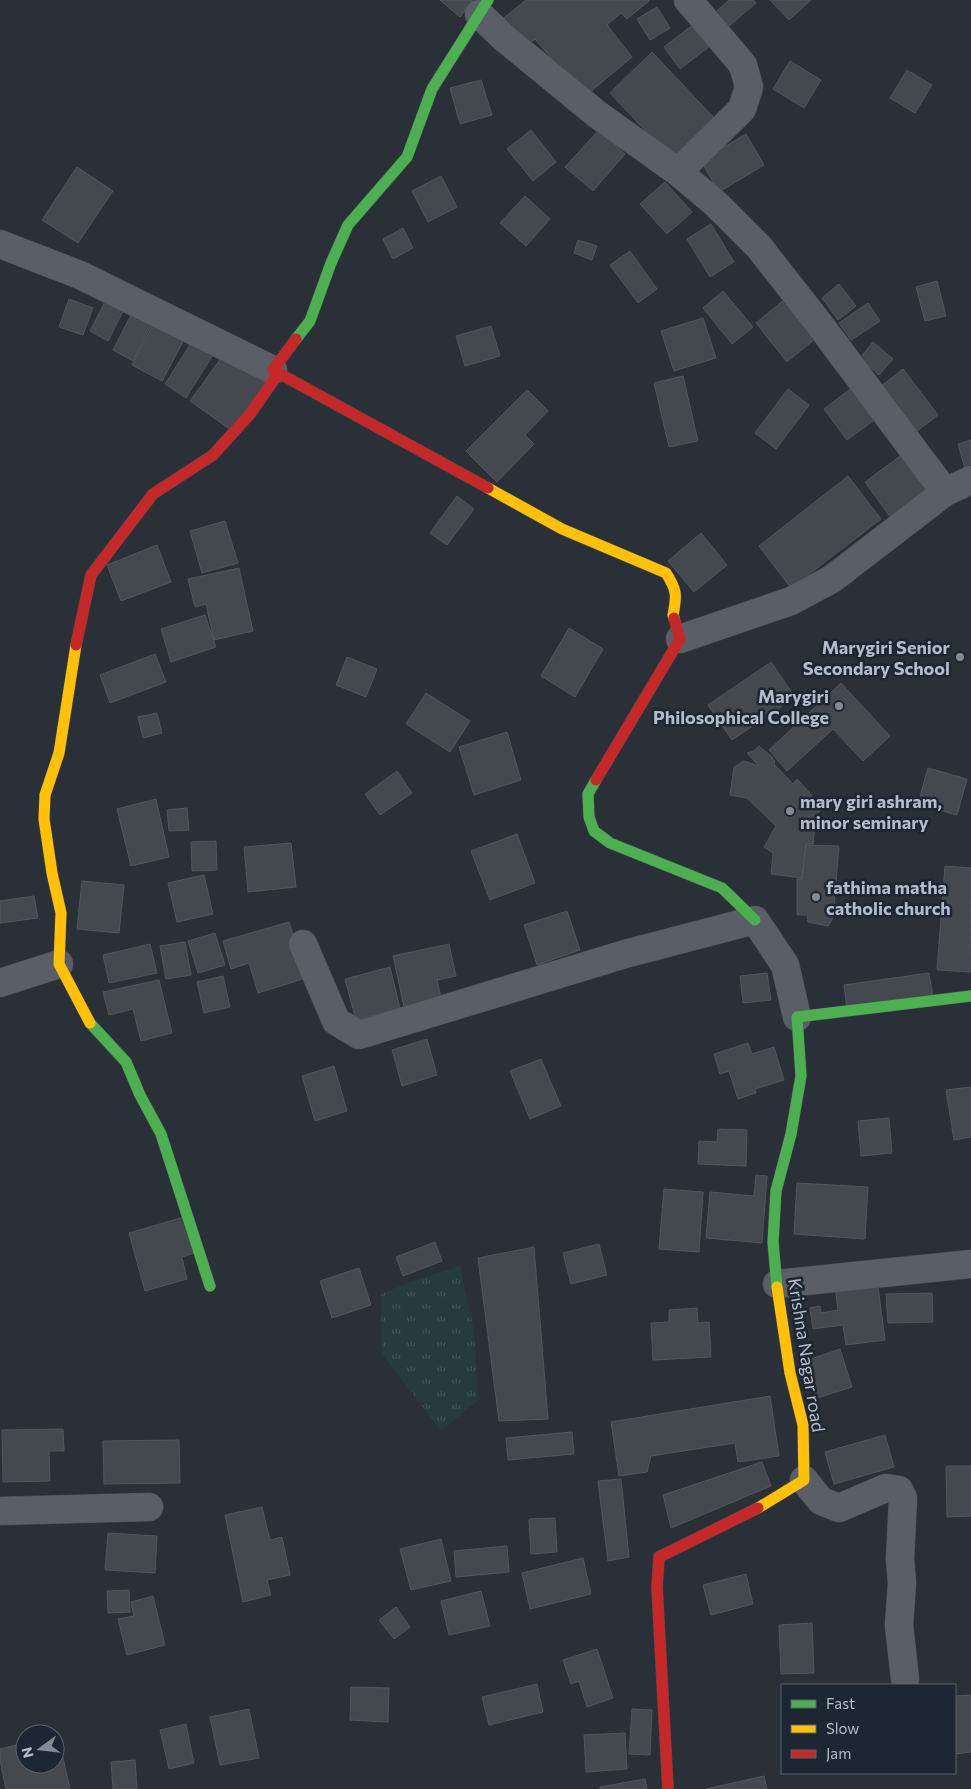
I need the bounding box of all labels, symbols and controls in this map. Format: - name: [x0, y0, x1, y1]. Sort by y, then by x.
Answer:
- place label: Marygiri Senior Secondary School: [803, 636, 951, 679]
- marker: Marygiri Senior Secondary School: [954, 651, 966, 663]
- place label: Marygiri Philosophical College: [653, 685, 829, 728]
- marker: Marygiri Philosophical College: [833, 700, 845, 712]
- place label: mary giri ashram, minor seminary: [800, 790, 942, 833]
- marker: mary giri ashram, minor seminary: [784, 805, 796, 817]
- place label: fathima matha catholic church: [826, 876, 951, 919]
- marker: fathima matha catholic church: [810, 891, 822, 903]
- street label: Krishna Nagar road: [784, 1276, 830, 1434]
- legend: [781, 1684, 956, 1774]
- text: Fast: [826, 1694, 855, 1712]
- text: Slow: [826, 1719, 859, 1737]
- north arrow: [15, 1724, 65, 1774]
- text: Jam: [826, 1744, 851, 1762]
- text: N: [17, 1745, 37, 1760]

